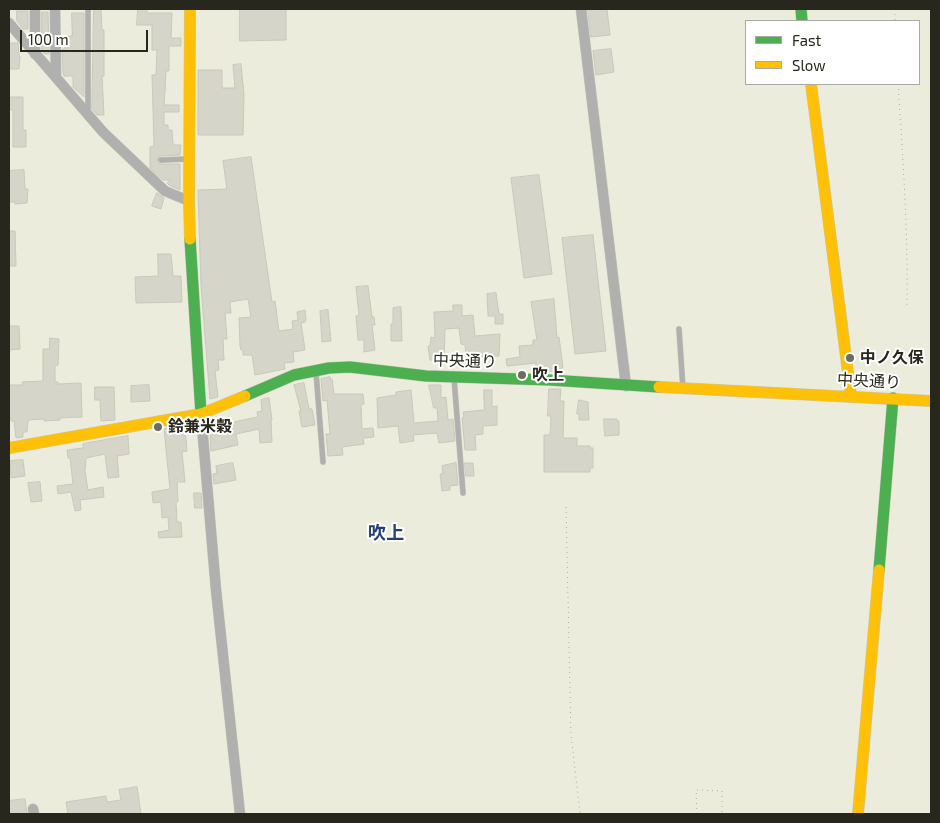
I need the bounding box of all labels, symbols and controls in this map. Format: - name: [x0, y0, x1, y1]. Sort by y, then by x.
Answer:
- scale bar: [22, 20, 150, 52]
- legend: [745, 20, 920, 85]
- text: 100 m: [28, 30, 69, 48]
- text: Fast: [792, 31, 821, 49]
- text: Slow: [792, 56, 826, 74]
- place label: 中ノ久保: [860, 348, 924, 368]
- street label: 中央通り: [433, 350, 497, 372]
- marker: 中ノ久保: [844, 352, 856, 364]
- place label: 吹上: [532, 365, 564, 385]
- marker: 吹上: [516, 369, 528, 381]
- street label: 中央通り: [837, 370, 901, 392]
- place label: 鈴兼米穀: [168, 417, 232, 437]
- marker: 鈴兼米穀: [152, 421, 164, 433]
- district label: 吹上: [368, 522, 404, 544]

